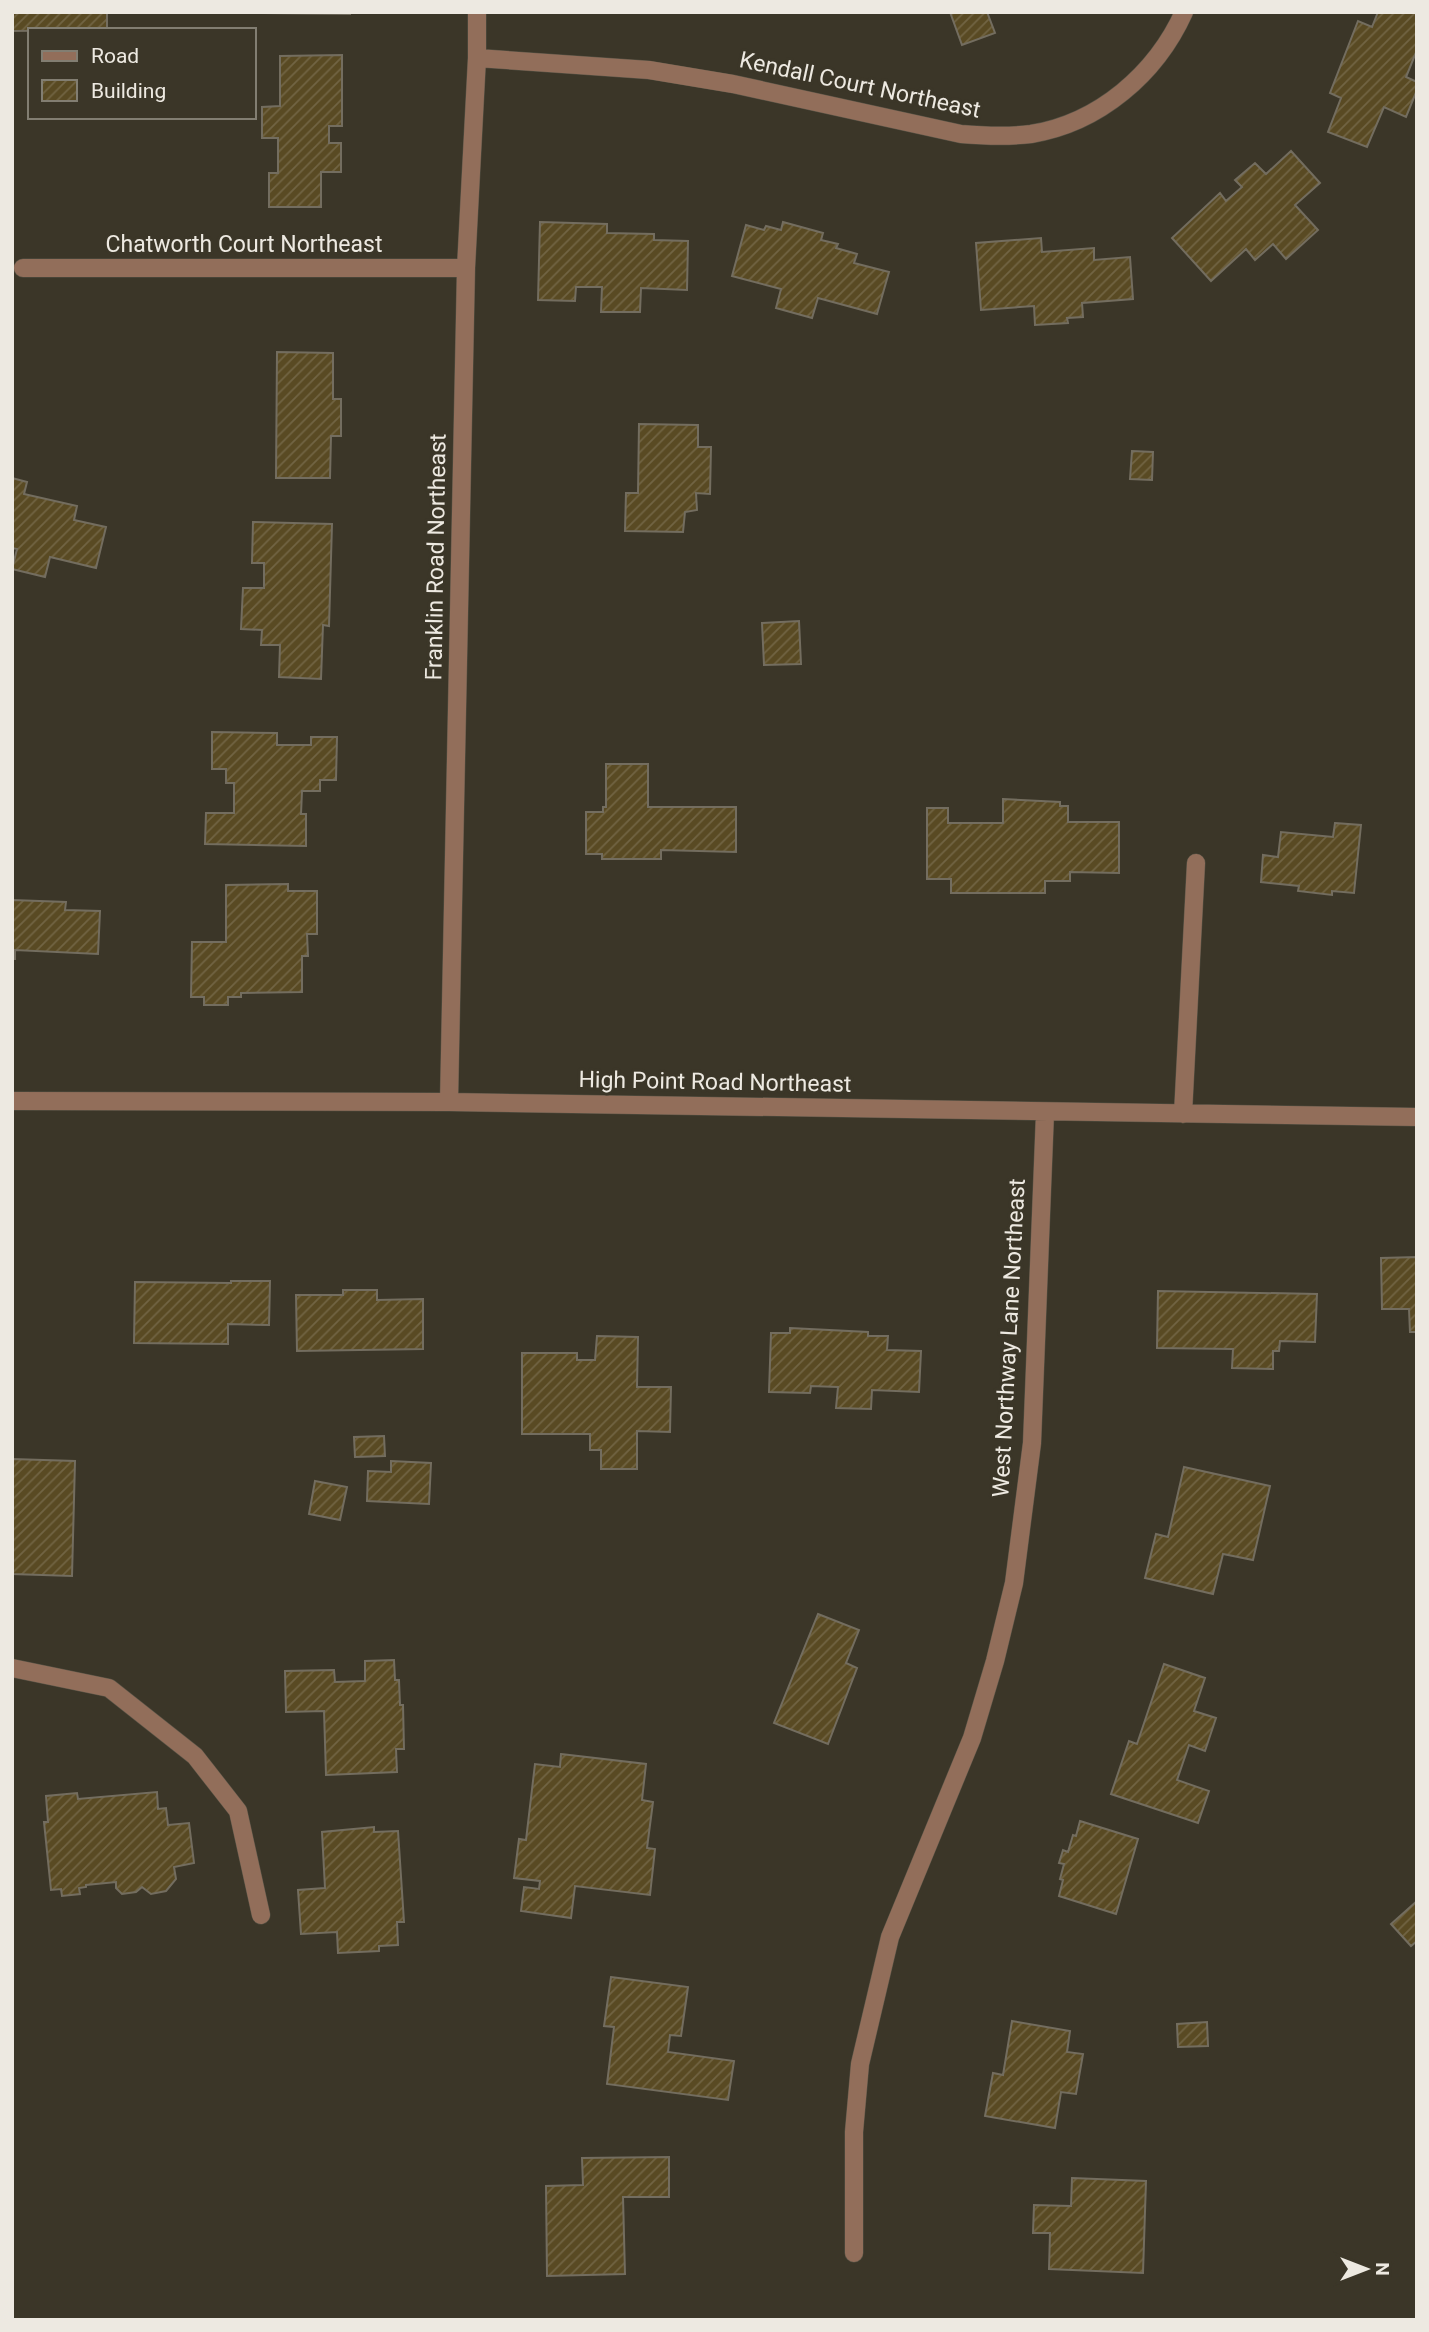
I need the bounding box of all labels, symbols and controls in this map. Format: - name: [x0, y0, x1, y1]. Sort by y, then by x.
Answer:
- legend: [28, 28, 256, 119]
- text: Road: [91, 44, 139, 68]
- street label: Kendall Court Northeast: [737, 46, 983, 124]
- text: Building: [91, 79, 166, 103]
- street label: Chatworth Court Northeast: [106, 231, 382, 258]
- street label: Franklin Road Northeast: [420, 433, 452, 681]
- street label: High Point Road Northeast: [578, 1066, 852, 1098]
- street label: West Northway Lane Northeast: [987, 1178, 1031, 1498]
- north arrow: [1331, 2234, 1401, 2304]
- text: N: [1371, 2262, 1394, 2276]

